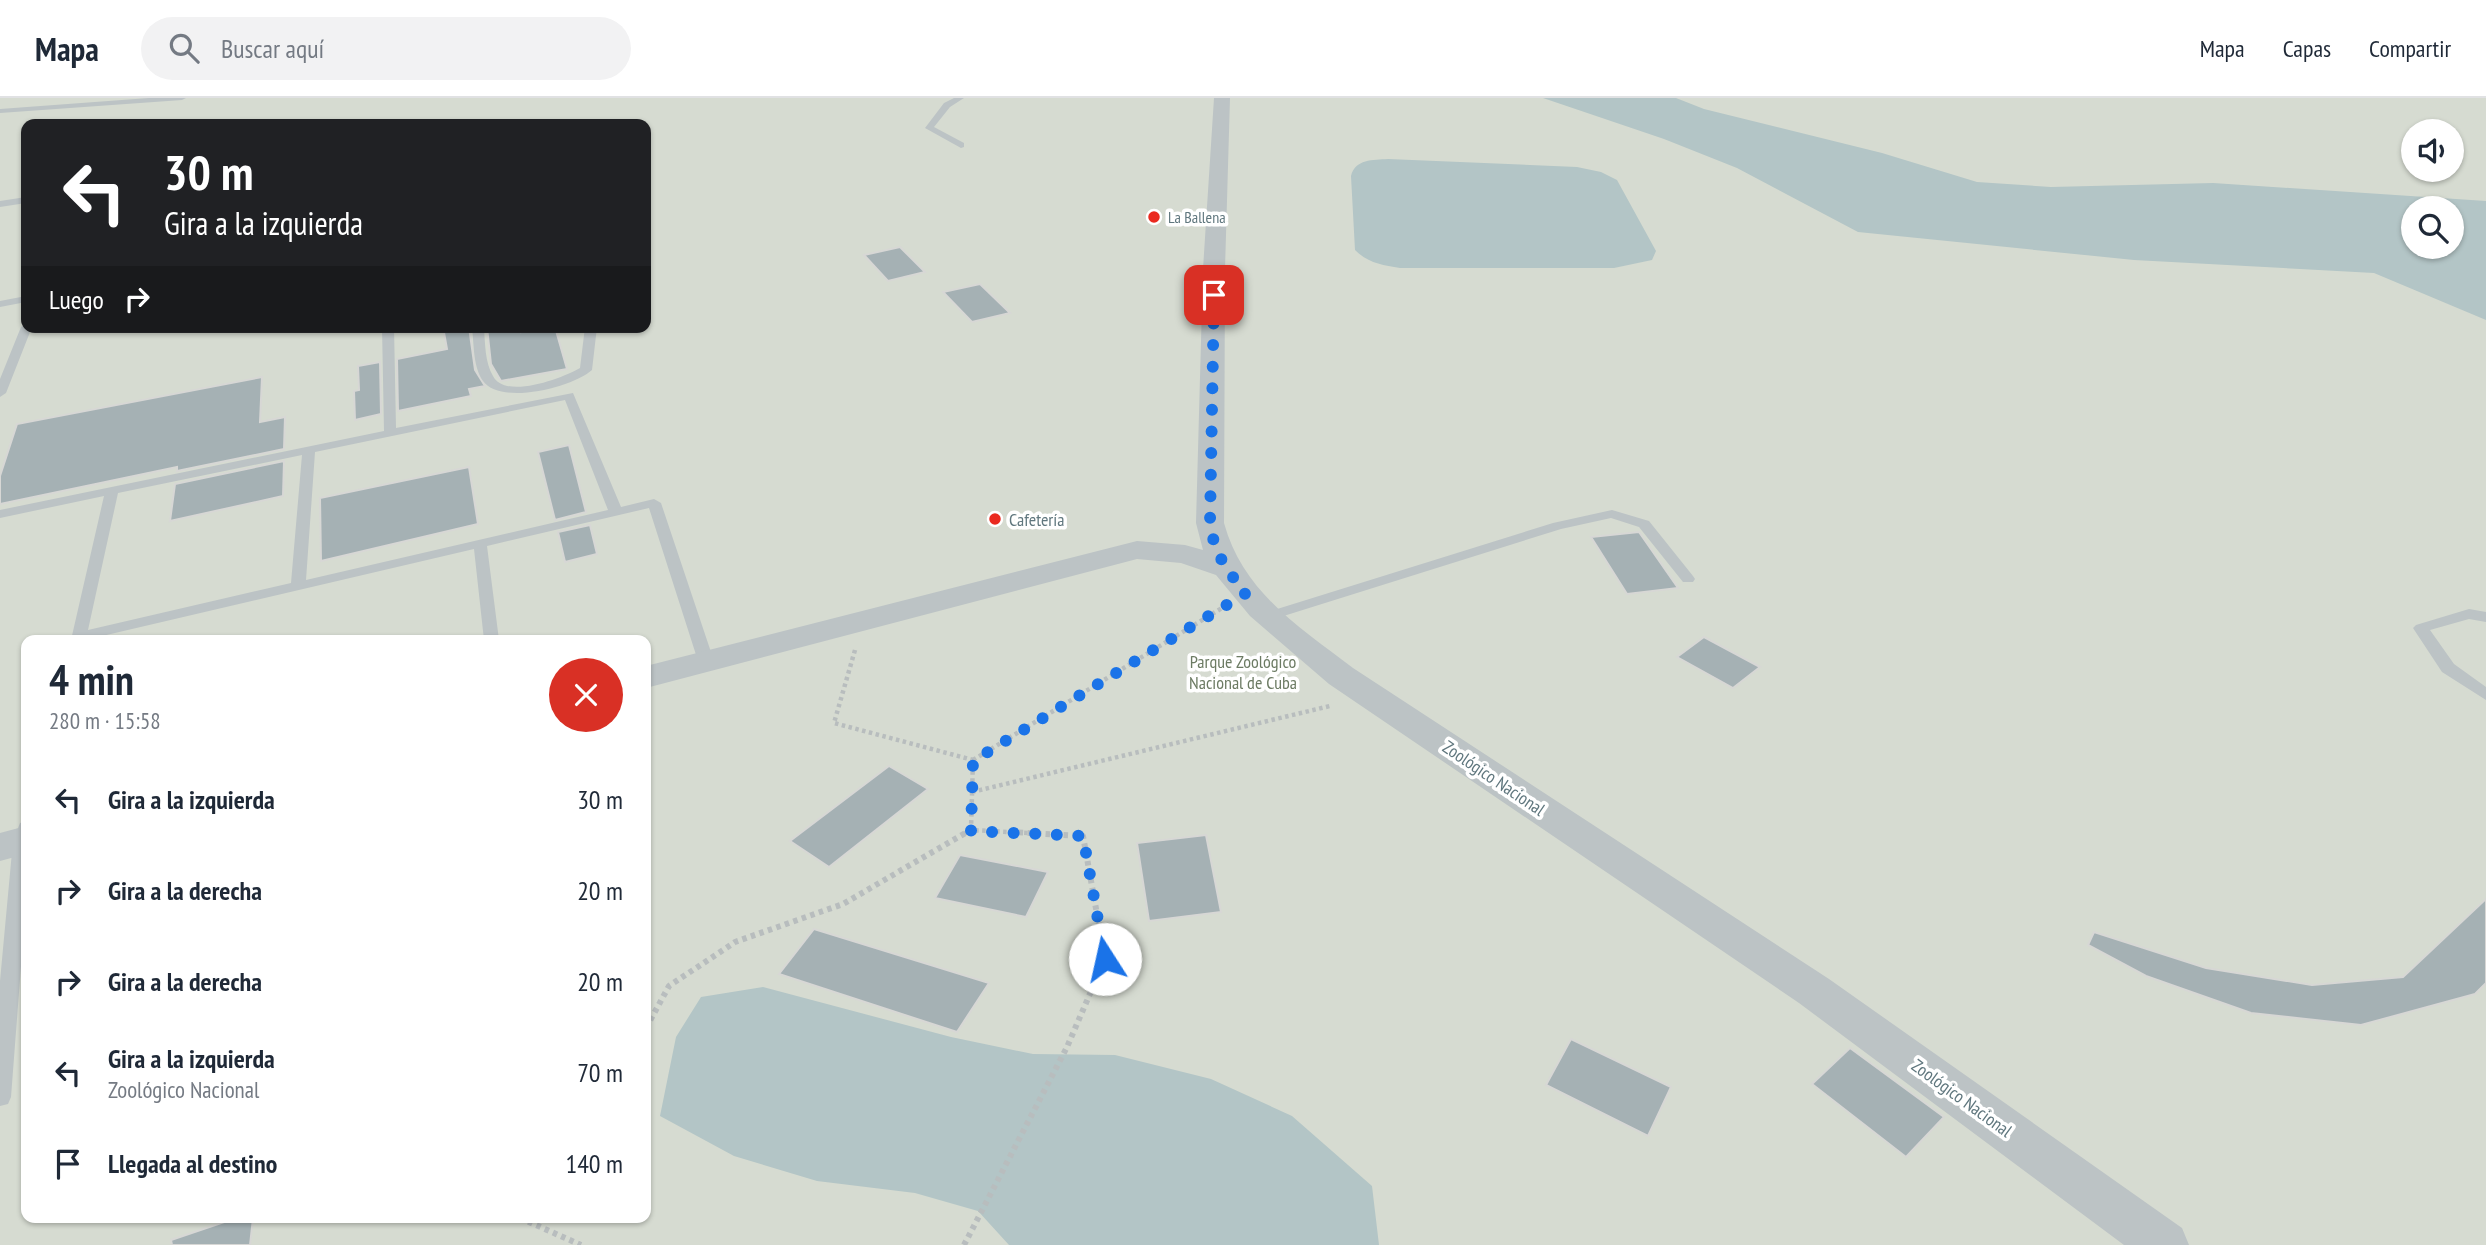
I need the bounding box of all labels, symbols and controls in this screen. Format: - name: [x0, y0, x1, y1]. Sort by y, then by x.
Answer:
- search box: [141, 17, 631, 80]
- text: Mapa: [35, 27, 99, 70]
- icon: search: [165, 29, 203, 67]
- text: Buscar aquí: [221, 32, 324, 65]
- text: Mapa: [2200, 33, 2245, 64]
- text: Capas: [2283, 33, 2331, 64]
- text: Compartir: [2369, 33, 2451, 64]
- map controls: [2401, 119, 2464, 259]
- button: sound: [2401, 119, 2464, 182]
- text: 30 m: [164, 140, 253, 204]
- icon: left: [49, 147, 140, 238]
- button: search: [2401, 196, 2464, 259]
- text: Gira a la izquierda: [164, 202, 363, 244]
- place label: La Ballena: [1168, 207, 1226, 227]
- marker: La Ballena: [1146, 209, 1162, 225]
- pin: [1184, 265, 1244, 325]
- icon: arrive: [1195, 276, 1233, 314]
- icon: right: [118, 280, 156, 318]
- text: Luego: [49, 283, 104, 316]
- place label: Cafetería: [1009, 508, 1064, 531]
- marker: Cafetería: [987, 511, 1003, 527]
- park label: Parque Zoológico Nacional de Cuba: [1189, 650, 1297, 694]
- text: 4 min: [49, 652, 134, 707]
- button: close: [549, 658, 623, 732]
- text: 280 m · 15:58: [49, 706, 161, 735]
- street label: Zoológico Nacional: [1439, 735, 1550, 821]
- icon: left: [49, 781, 87, 819]
- text: Gira a la izquierda: [108, 783, 275, 816]
- text: 30 m: [577, 783, 623, 816]
- icon: right: [49, 872, 87, 910]
- text: Gira a la derecha: [108, 874, 262, 907]
- text: 20 m: [577, 874, 623, 907]
- position arrow: [1068, 922, 1142, 996]
- icon: right: [49, 963, 87, 1001]
- text: Gira a la derecha: [108, 965, 262, 998]
- text: 20 m: [577, 965, 623, 998]
- text: Gira a la izquierda: [108, 1042, 275, 1075]
- icon: left: [49, 1054, 87, 1092]
- street label: Zoológico Nacional: [1907, 1054, 2017, 1143]
- text: 70 m: [577, 1056, 623, 1089]
- text: Zoológico Nacional: [108, 1075, 259, 1104]
- icon: arrive: [49, 1145, 87, 1183]
- text: Llegada al destino: [108, 1147, 277, 1180]
- text: 140 m: [565, 1147, 623, 1180]

